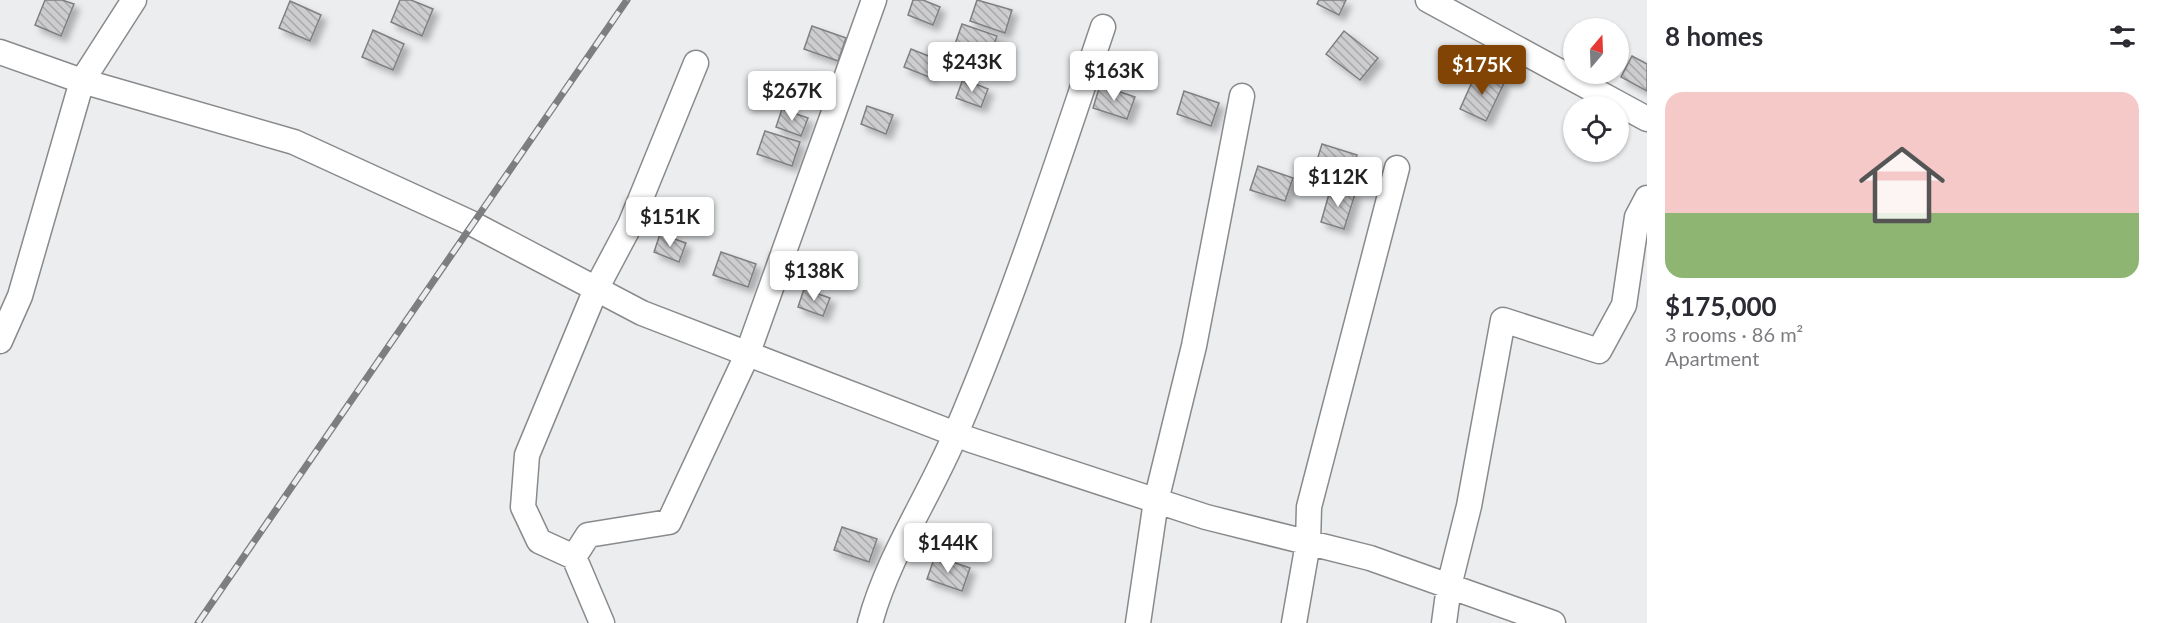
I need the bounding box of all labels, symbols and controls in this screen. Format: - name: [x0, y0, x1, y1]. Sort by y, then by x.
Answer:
- north arrow: [1563, 18, 1629, 84]
- map controls: [1563, 18, 1629, 162]
- text: 8 homes: [1665, 20, 1763, 52]
- icon: filters: [2106, 20, 2139, 53]
- pin: $243K: [930, 42, 1014, 93]
- pin: $175K: [1440, 45, 1524, 96]
- text: $243K: [942, 49, 1002, 73]
- pin: $163K: [1072, 51, 1156, 102]
- text: $175K: [1452, 52, 1512, 76]
- text: $163K: [1084, 58, 1144, 82]
- pin: $267K: [750, 71, 834, 122]
- text: $267K: [762, 78, 822, 102]
- button: locate: [1563, 96, 1629, 162]
- icon: home: [1848, 131, 1956, 239]
- pin: $112K: [1296, 157, 1380, 208]
- text: $112K: [1308, 164, 1368, 188]
- pin: $151K: [628, 197, 712, 248]
- text: $151K: [640, 204, 700, 228]
- pin: $138K: [772, 251, 856, 302]
- text: $138K: [784, 258, 844, 282]
- text: $175,000: [1665, 290, 1777, 322]
- text: 3 rooms · 86 m²: [1665, 322, 1803, 346]
- text: Apartment: [1665, 346, 1759, 370]
- pin: $144K: [906, 523, 990, 574]
- text: $144K: [918, 530, 978, 554]

